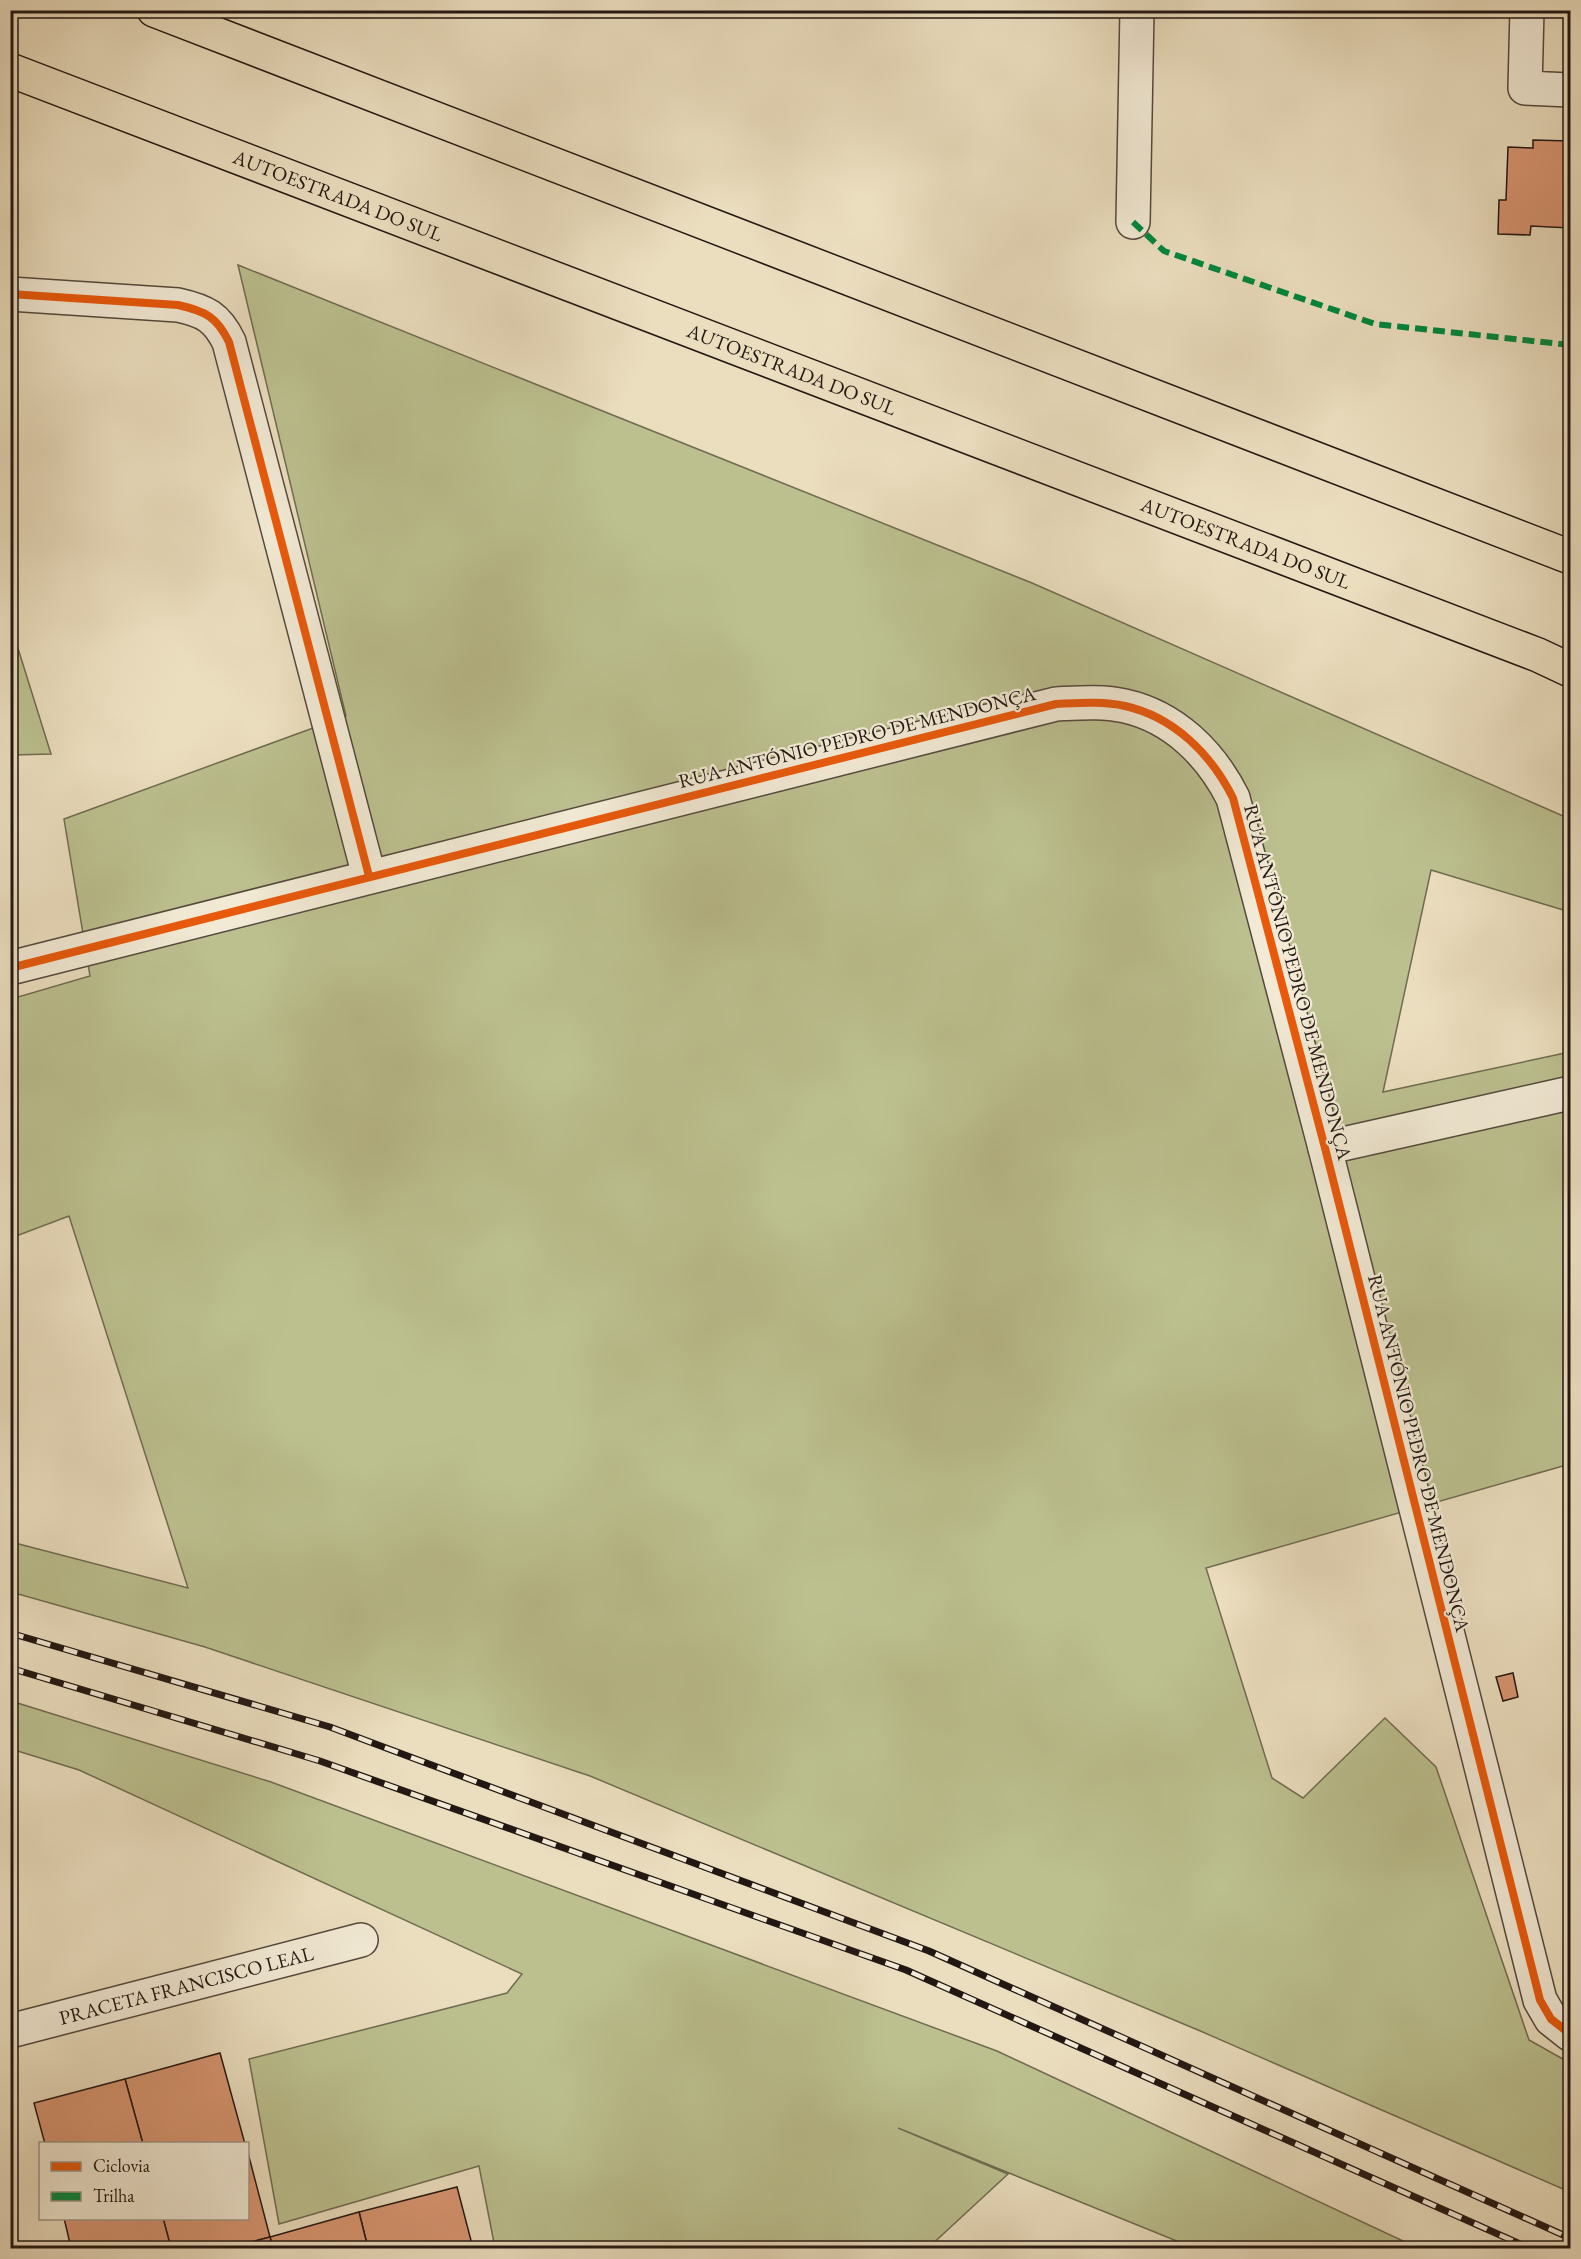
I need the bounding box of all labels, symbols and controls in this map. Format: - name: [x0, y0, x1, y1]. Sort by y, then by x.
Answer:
- street label: AUTOESTRADA DO SUL: [228, 143, 447, 247]
- street label: AUTOESTRADA DO SUL: [682, 317, 900, 421]
- street label: AUTOESTRADA DO SUL: [1136, 491, 1354, 595]
- street label: RUA ANTÓNIO PEDRO DE MENDONÇA: [676, 680, 1039, 794]
- street label: RUA ANTÓNIO PEDRO DE MENDONÇA: [1238, 801, 1358, 1163]
- street label: RUA ANTÓNIO PEDRO DE MENDONÇA: [1362, 1272, 1476, 1635]
- street label: PRACETA FRANCISCO LEAL: [56, 1940, 316, 2031]
- legend: [39, 2142, 249, 2220]
- text: Ciclovia: [93, 2154, 151, 2177]
- text: Trilha: [93, 2184, 135, 2207]

